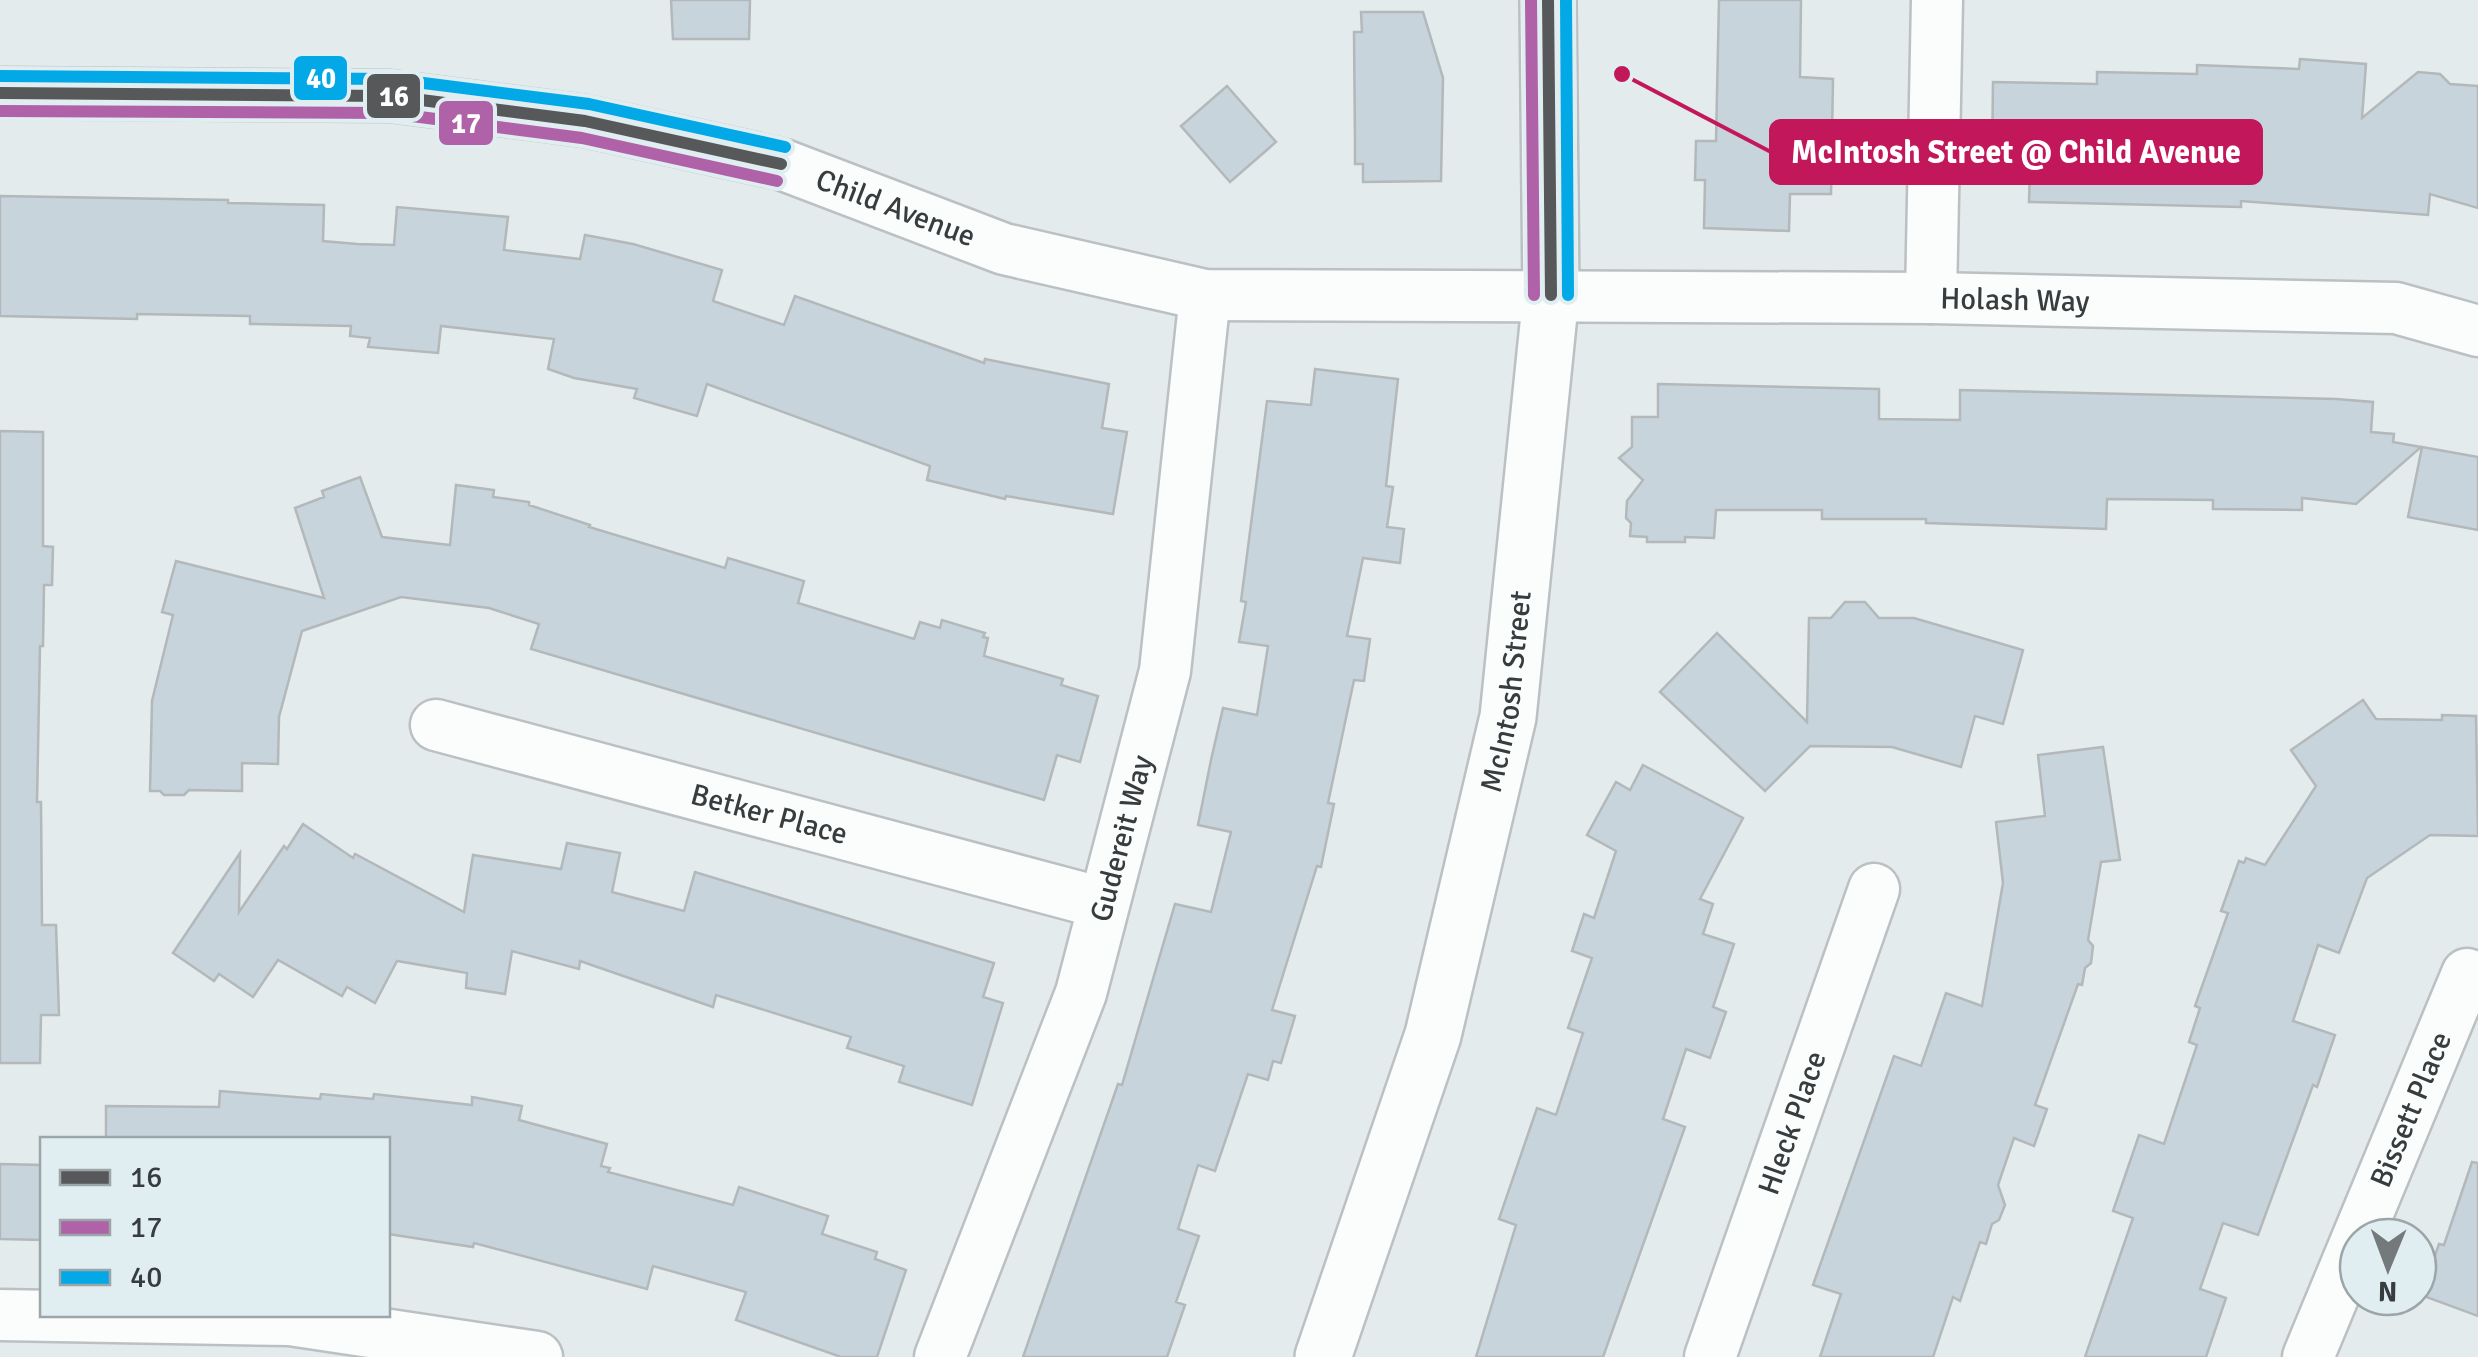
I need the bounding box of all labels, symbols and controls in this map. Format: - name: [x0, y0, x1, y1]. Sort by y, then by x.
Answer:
- line badge: 40: [292, 54, 349, 102]
- text: 40: [306, 62, 336, 96]
- line badge: 16: [365, 72, 422, 120]
- text: 16: [379, 80, 409, 114]
- line badge: 17: [437, 99, 495, 147]
- text: 17: [451, 107, 481, 141]
- callout: McIntosh Street @ Child Avenue: [1771, 121, 2261, 183]
- text: McIntosh Street @ Child Avenue: [1791, 133, 2241, 172]
- street label: Child Avenue: [811, 161, 980, 255]
- street label: Holash Way: [1940, 280, 2090, 320]
- street label: McIntosh Street: [1473, 589, 1540, 796]
- street label: Gudereit Way: [1082, 751, 1161, 926]
- street label: Betker Place: [687, 776, 852, 853]
- street label: Bissett Place: [2362, 1026, 2460, 1193]
- street label: Hleck Place: [1750, 1046, 1835, 1200]
- legend: [40, 1137, 390, 1317]
- text: 16: [130, 1159, 162, 1196]
- text: 17: [130, 1209, 162, 1246]
- north arrow: [2338, 1217, 2438, 1317]
- text: 40: [130, 1259, 162, 1296]
- text: N: [2378, 1274, 2398, 1308]

